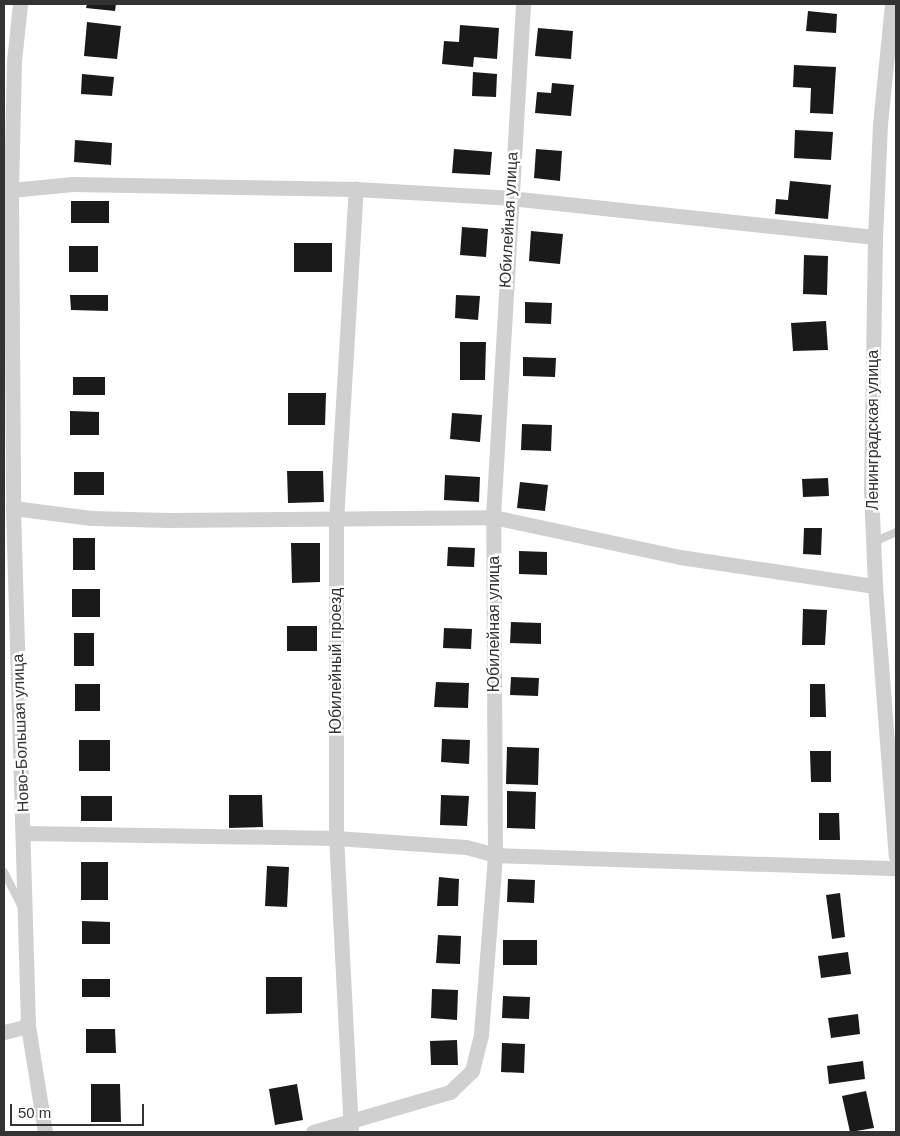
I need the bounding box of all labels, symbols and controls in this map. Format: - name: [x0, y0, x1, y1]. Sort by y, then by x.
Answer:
- street label: Юбилейная улица: [496, 151, 522, 289]
- street label: Ленинградская улица: [863, 350, 883, 510]
- street label: Юбилейная улица: [484, 556, 504, 692]
- street label: Юбилейный проезд: [326, 588, 346, 734]
- street label: Ново-Большая улица: [9, 653, 33, 813]
- scale bar: [12, 1094, 146, 1126]
- text: 50 m: [18, 1104, 51, 1121]

